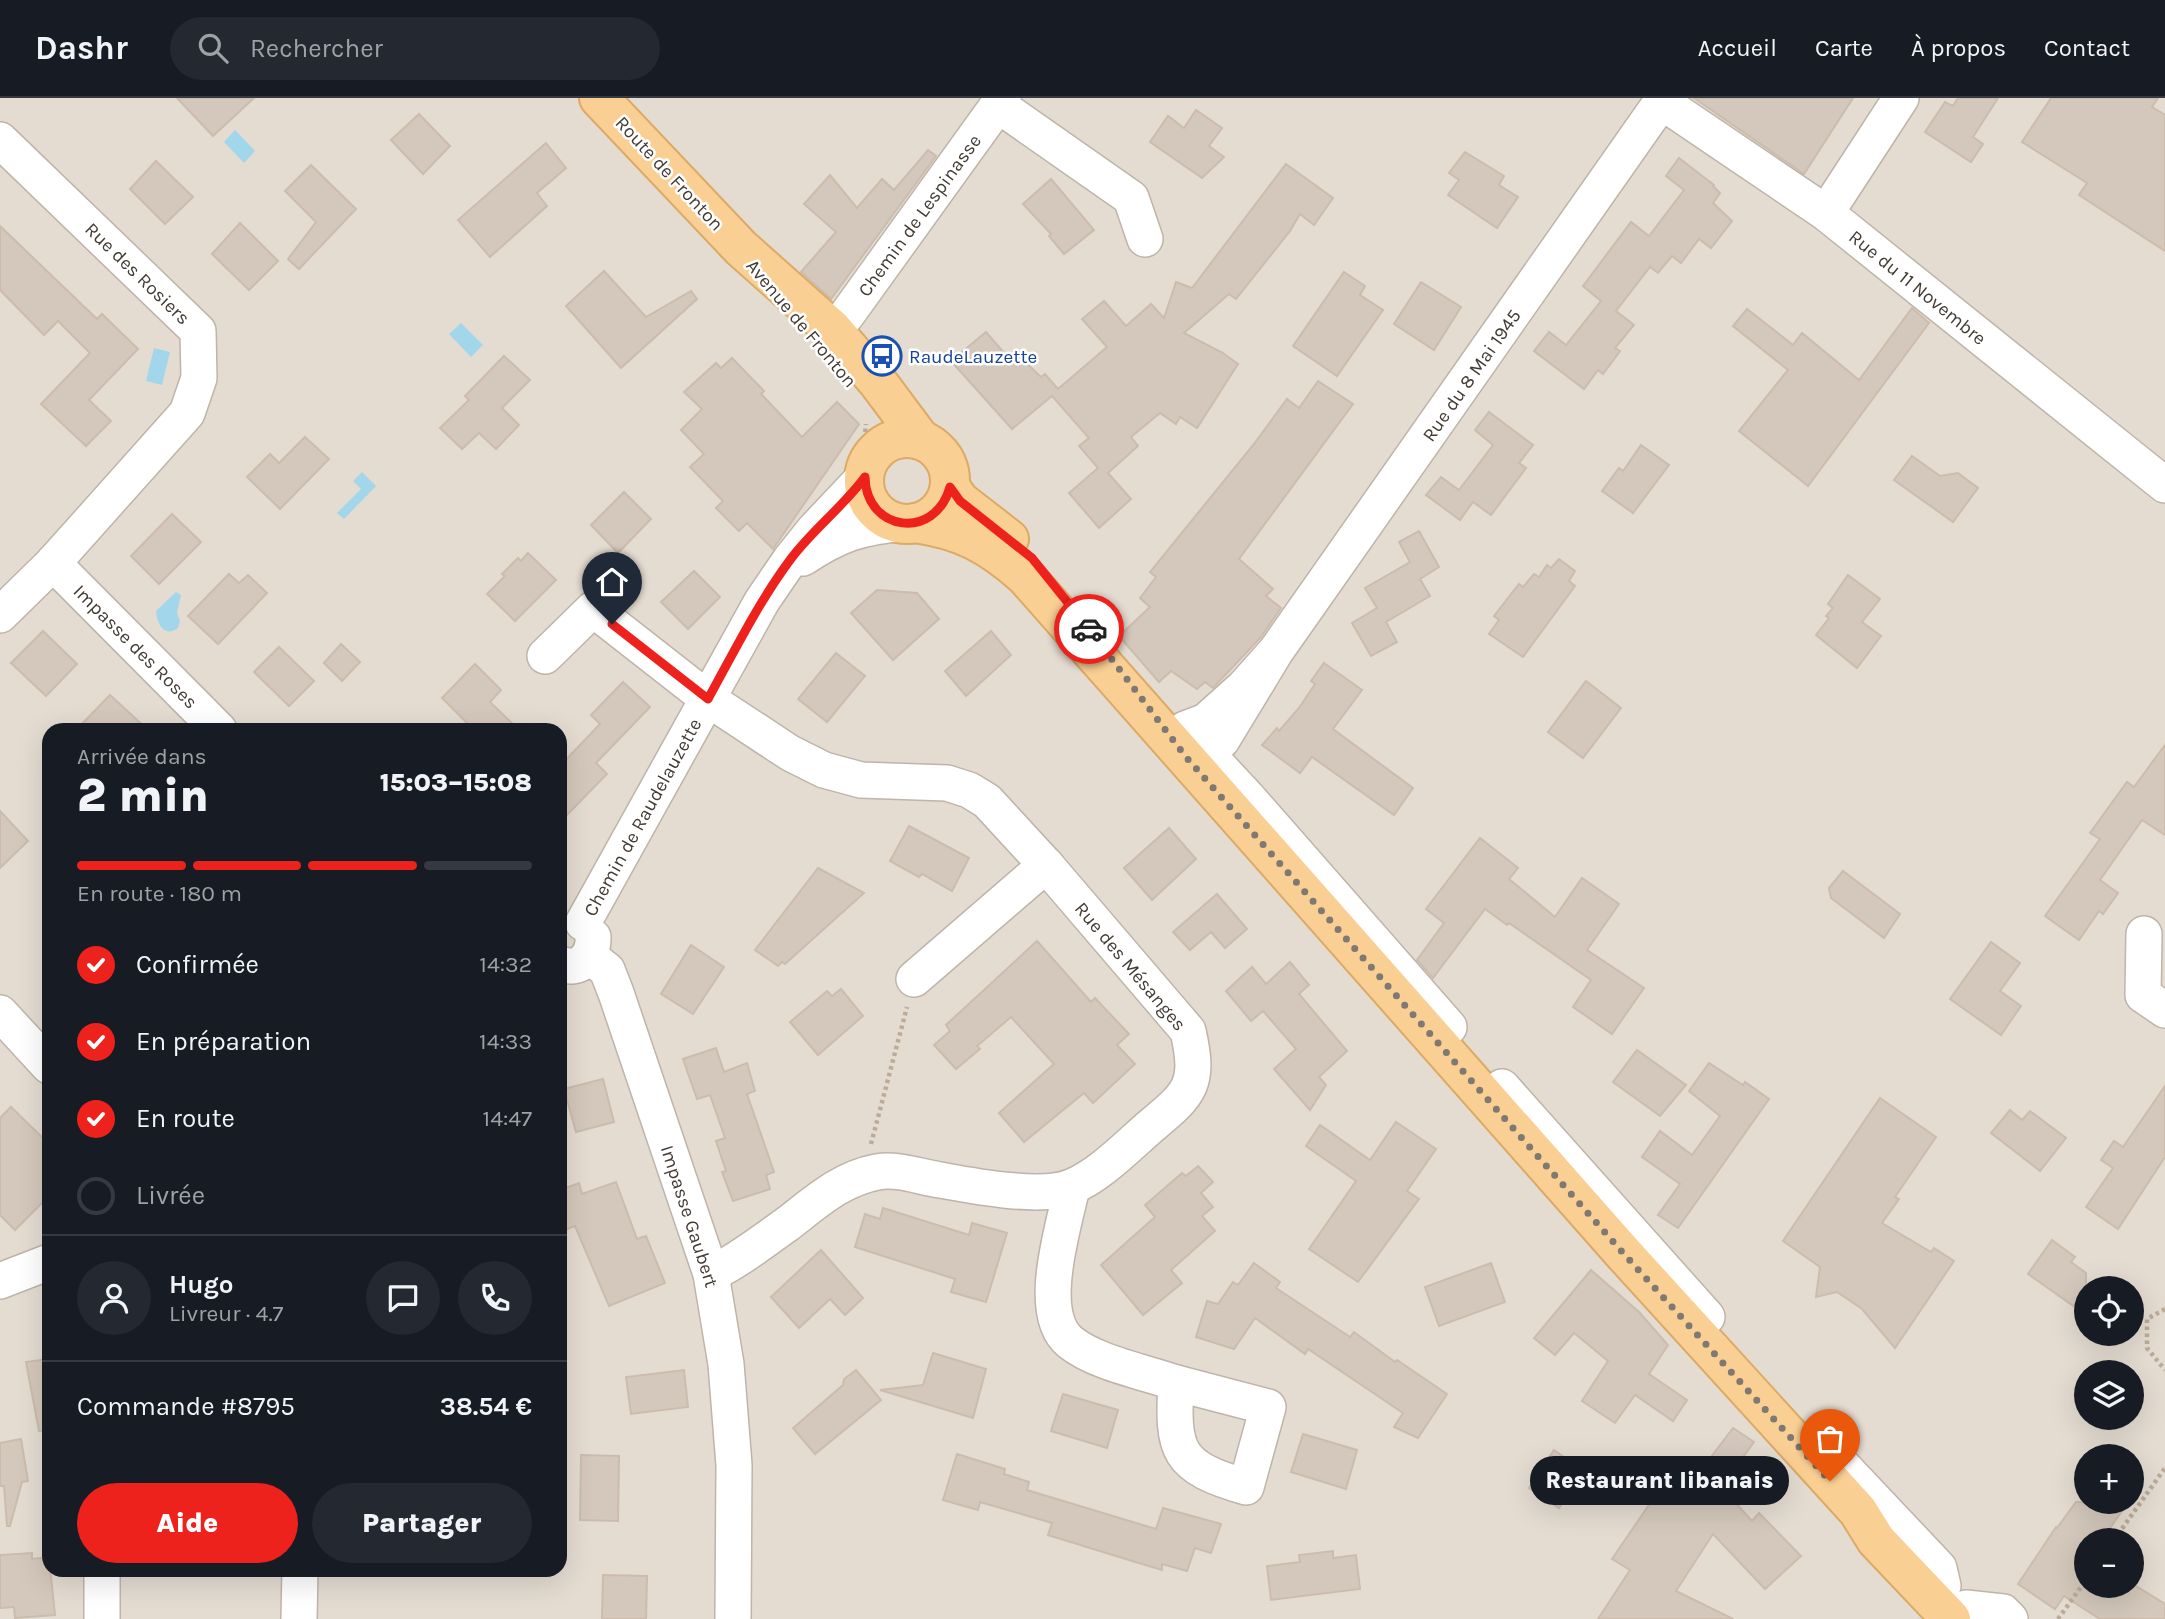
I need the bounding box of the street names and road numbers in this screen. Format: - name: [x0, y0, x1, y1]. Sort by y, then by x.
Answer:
- street label: Route de Fronton: [611, 112, 728, 235]
- street label: Chemin de Lespinasse: [854, 130, 986, 301]
- street label: Rue des Rosiers: [80, 218, 194, 329]
- street label: Rue du 11 Novembre: [1844, 226, 1990, 350]
- street label: Avenue de Fronton: [741, 255, 861, 392]
- street label: Rue du 8 Mai 1945: [1418, 305, 1526, 446]
- street label: Impasse des Roses: [69, 580, 202, 713]
- street label: Chemin de Raudelauzette: [579, 715, 706, 920]
- street label: Rue des Mésanges: [1070, 898, 1190, 1035]
- street label: Impasse Gaubert: [656, 1142, 722, 1290]

